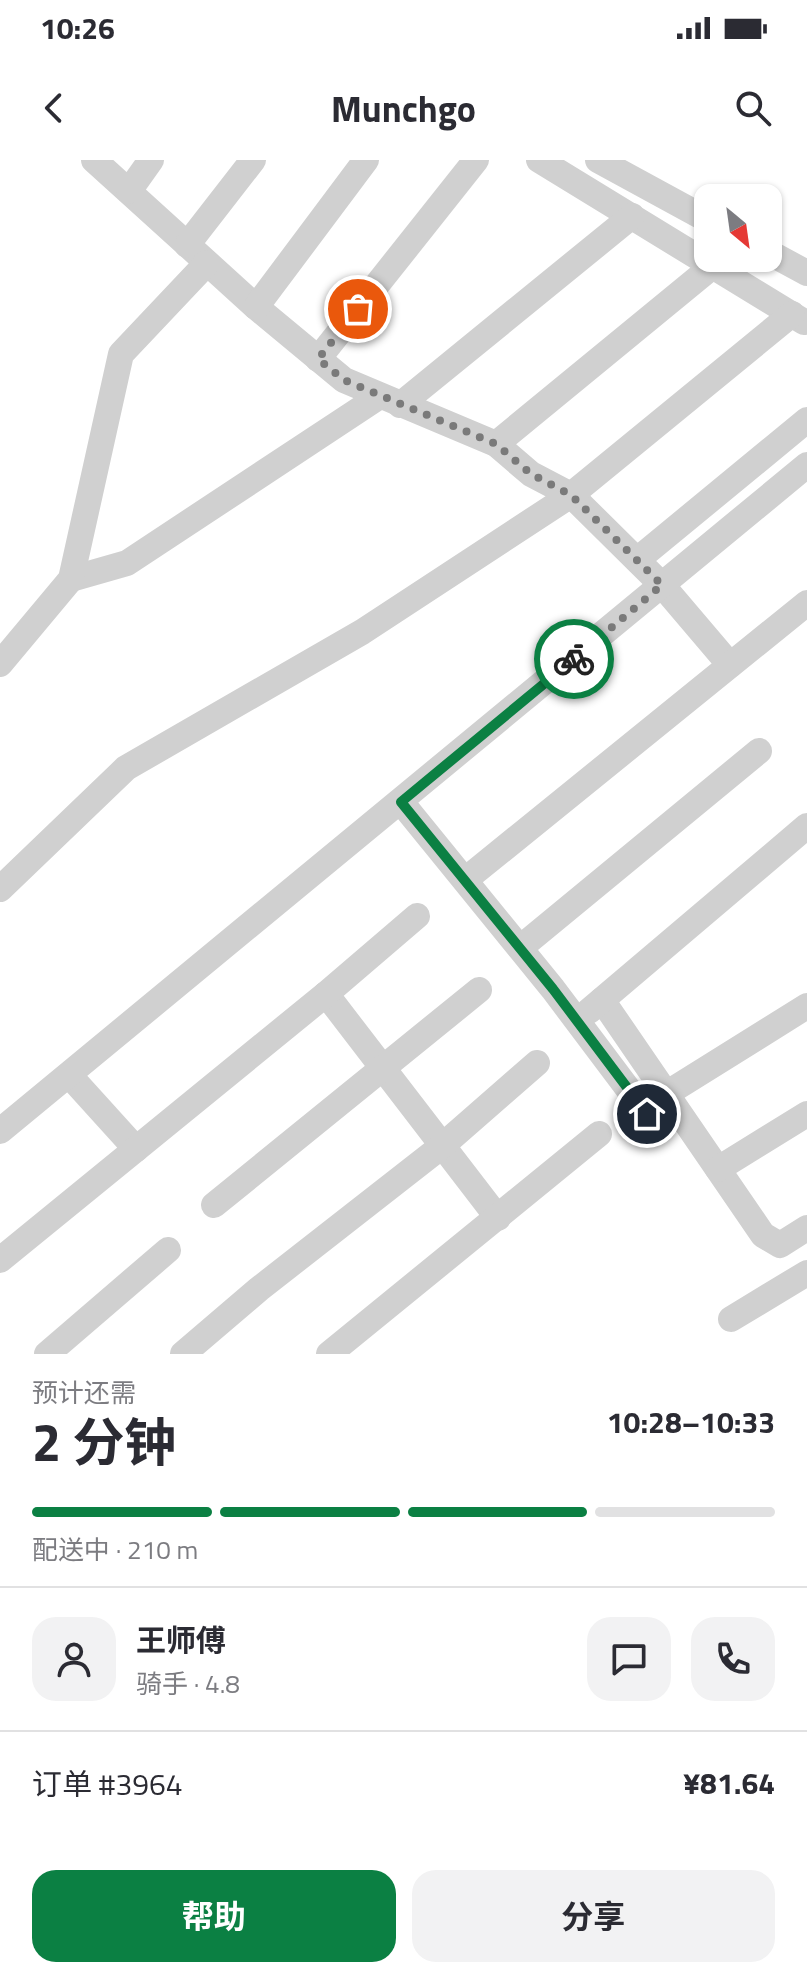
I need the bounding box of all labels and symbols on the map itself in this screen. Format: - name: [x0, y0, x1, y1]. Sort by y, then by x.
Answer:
- north arrow: [694, 184, 782, 272]
- pin: [324, 275, 392, 343]
- courier: [534, 619, 614, 699]
- pin: [613, 1080, 681, 1148]

